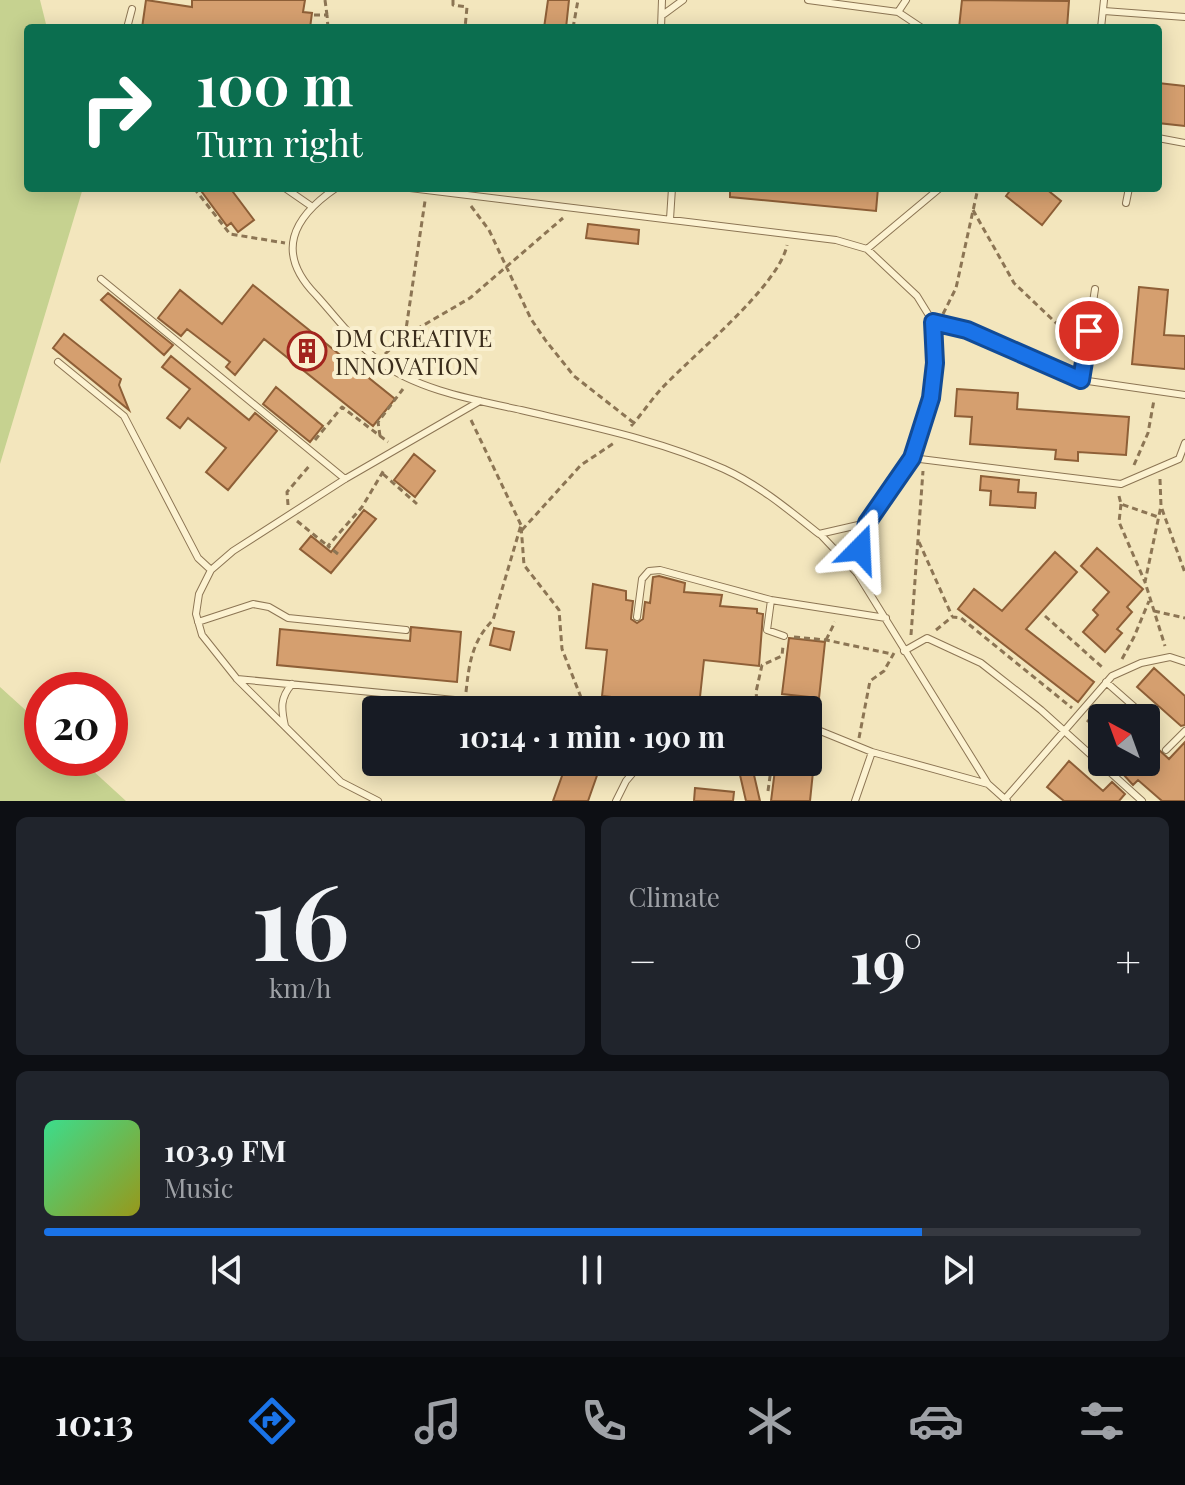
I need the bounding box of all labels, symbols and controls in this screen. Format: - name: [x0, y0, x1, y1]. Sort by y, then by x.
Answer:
- text: 100 m: [196, 46, 353, 121]
- icon: right: [64, 56, 168, 160]
- text: Turn right: [196, 118, 363, 166]
- pin: [1055, 297, 1123, 365]
- icon: arrive: [1067, 309, 1111, 353]
- place label: DM CREATIVE INNOVATION: [335, 321, 492, 381]
- building icon: DM CREATIVE INNOVATION: [286, 330, 328, 372]
- position arrow: [818, 507, 902, 591]
- speed limit sign: 20: [24, 672, 128, 776]
- north arrow: [1088, 704, 1160, 776]
- map controls: [1088, 704, 1160, 776]
- text: 10:14 · 1 min · 190 m: [459, 716, 725, 756]
- text: 16: [251, 848, 349, 987]
- text: Climate: [629, 879, 720, 914]
- text: 19°: [850, 919, 922, 999]
- text: −: [629, 930, 657, 989]
- text: +: [1115, 930, 1141, 989]
- text: km/h: [269, 970, 331, 1005]
- text: 103.9 FM: [164, 1130, 287, 1170]
- text: Music: [164, 1170, 233, 1205]
- icon: previous: [205, 1248, 249, 1292]
- icon: pause: [570, 1248, 614, 1292]
- icon: next: [936, 1248, 980, 1292]
- icon: directions: [244, 1393, 300, 1449]
- icon: music: [410, 1393, 466, 1449]
- icon: phone: [576, 1393, 632, 1449]
- icon: climate: [742, 1393, 798, 1449]
- icon: car: [908, 1393, 964, 1449]
- icon: filters: [1074, 1393, 1130, 1449]
- text: 10:13: [55, 1397, 134, 1445]

